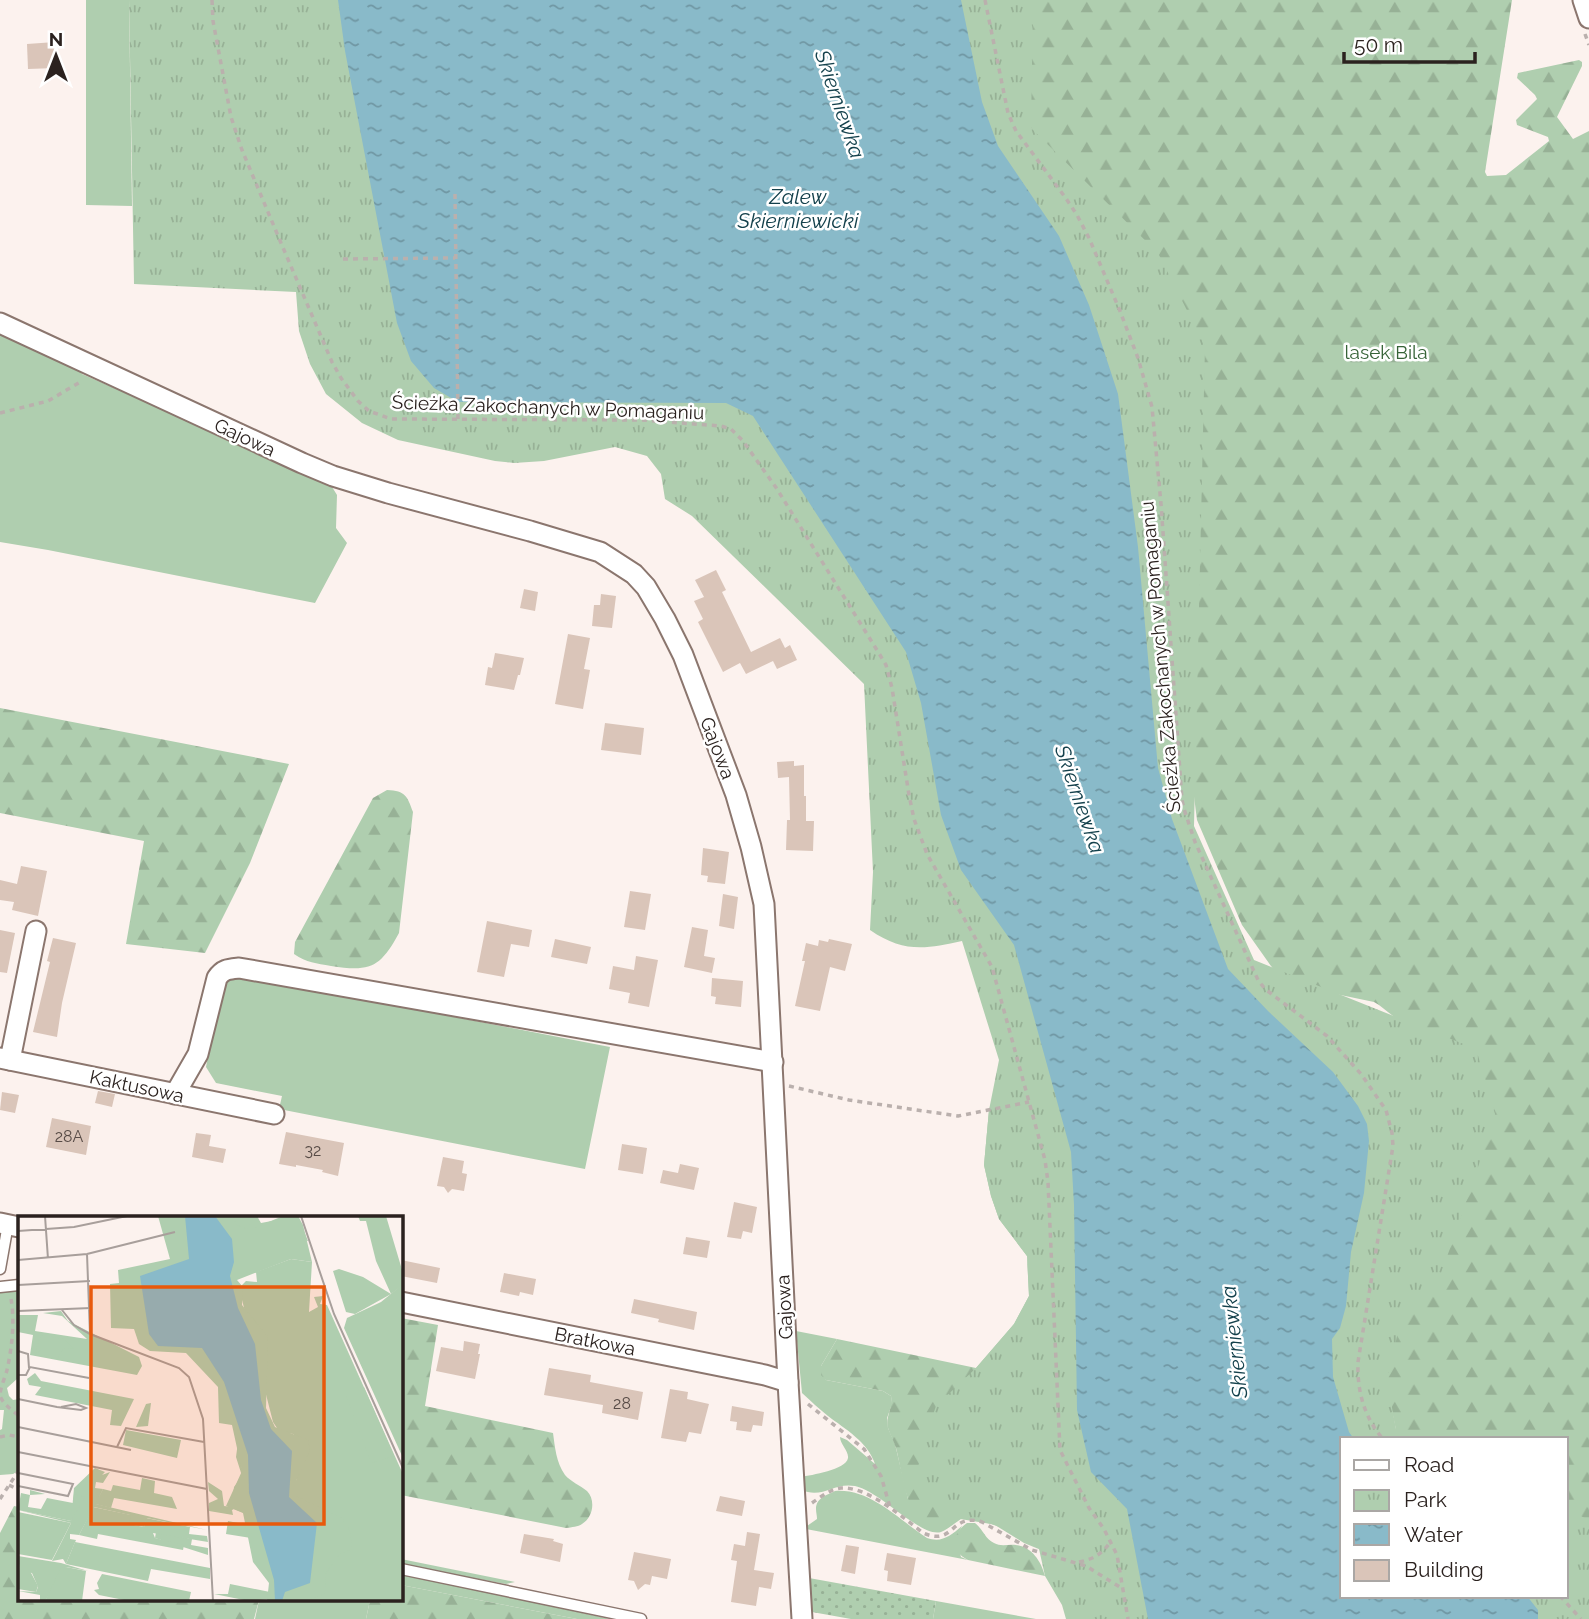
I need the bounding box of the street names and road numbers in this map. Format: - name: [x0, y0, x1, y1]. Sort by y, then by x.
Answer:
- street label: Ścieżka Zakochanych w Pomaganiu: [391, 391, 705, 423]
- street label: Gajowa: [211, 413, 279, 461]
- street label: Ścieżka Zakochanych w Pomaganiu: [1135, 500, 1185, 814]
- street label: Gajowa: [696, 714, 740, 782]
- street label: Kaktusowa: [88, 1065, 186, 1107]
- street label: Gajowa: [771, 1274, 797, 1340]
- street label: Bratkowa: [553, 1322, 637, 1360]

